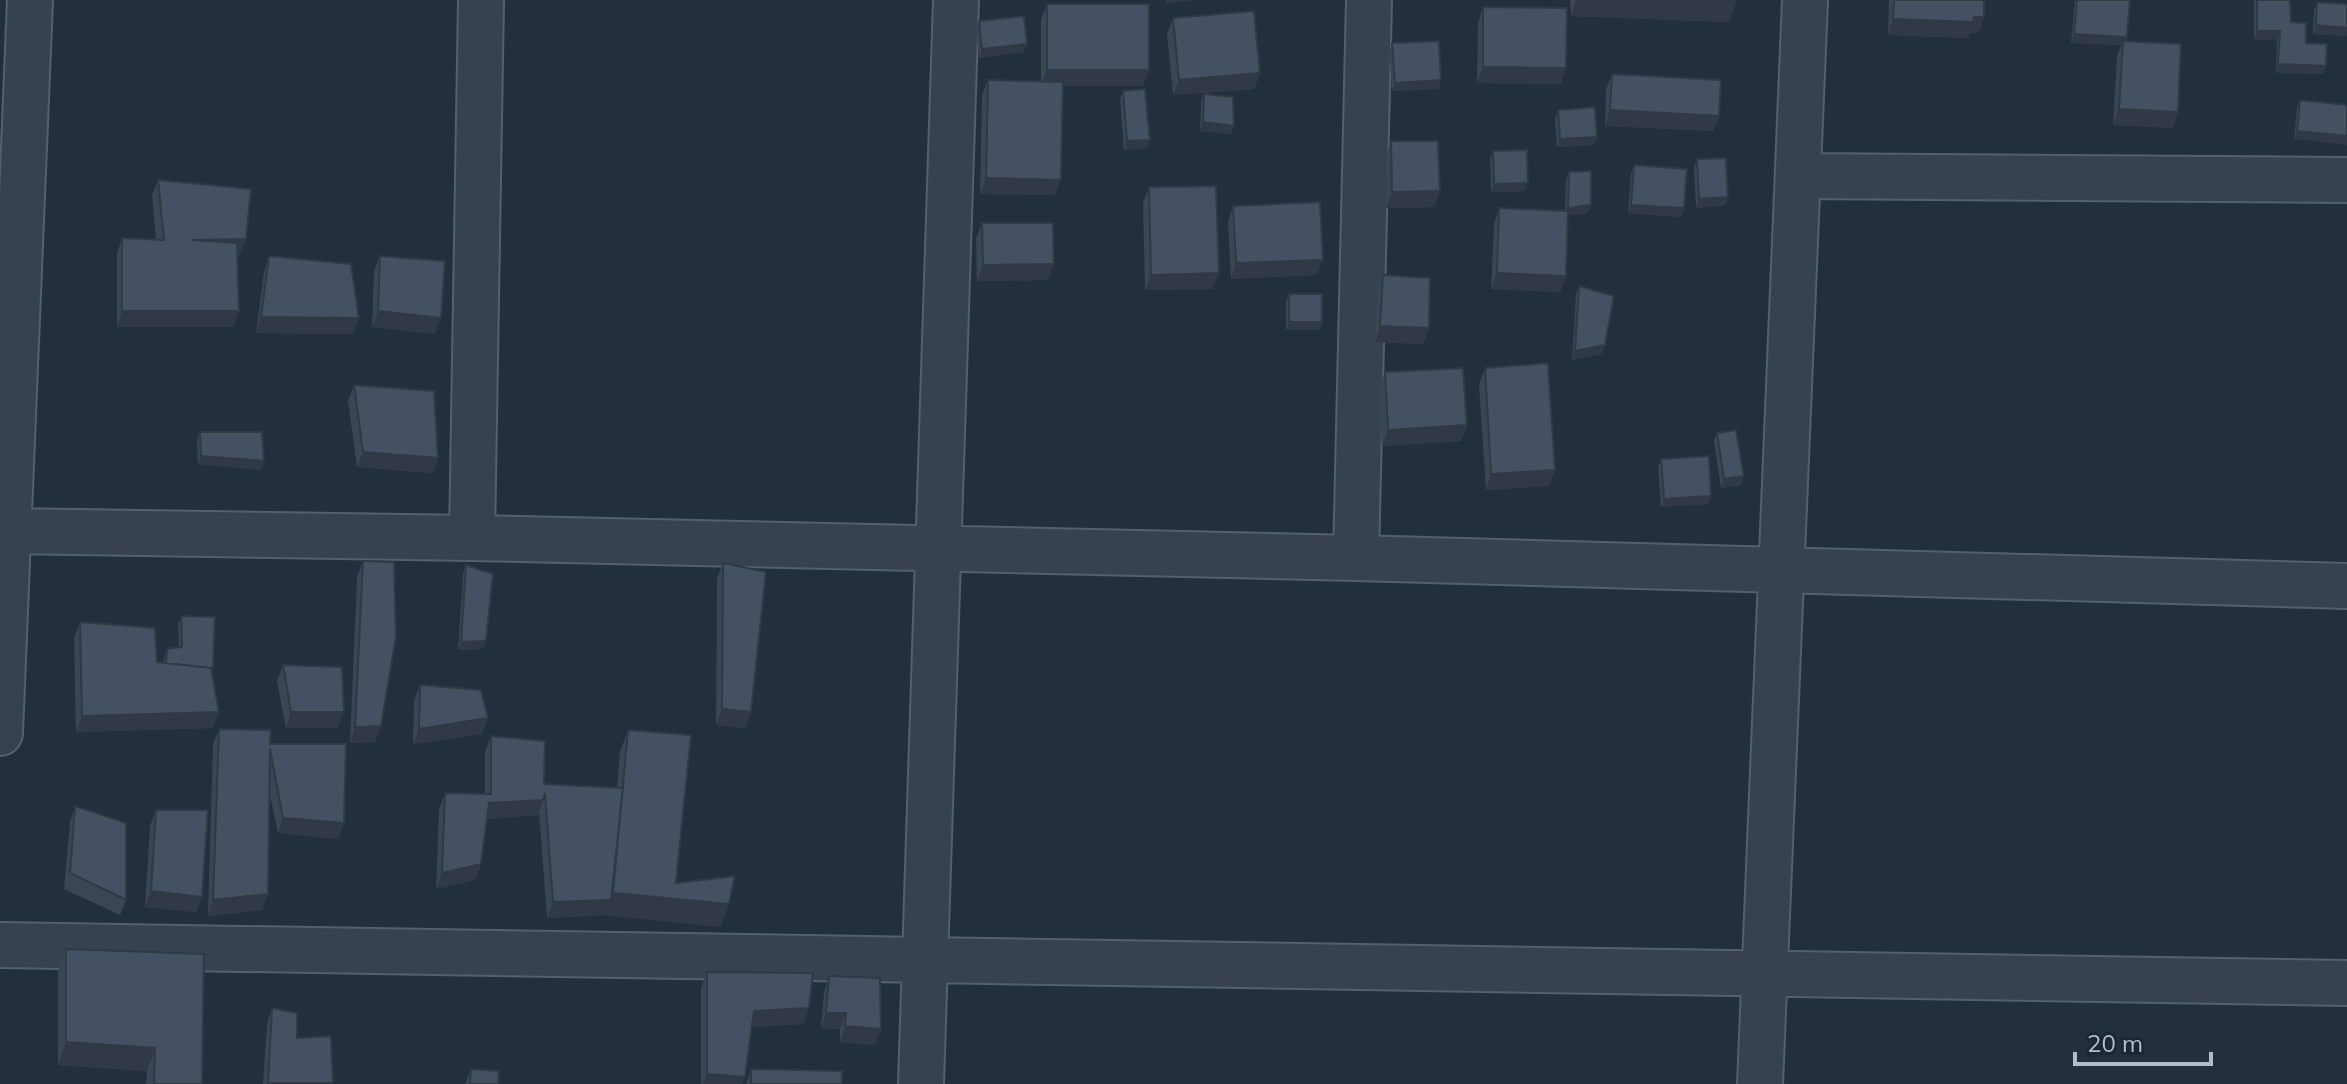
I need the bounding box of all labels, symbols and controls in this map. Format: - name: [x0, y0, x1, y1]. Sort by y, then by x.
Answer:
- scale bar: [2075, 1016, 2211, 1066]
- text: 20 m: [2087, 1028, 2143, 1058]

